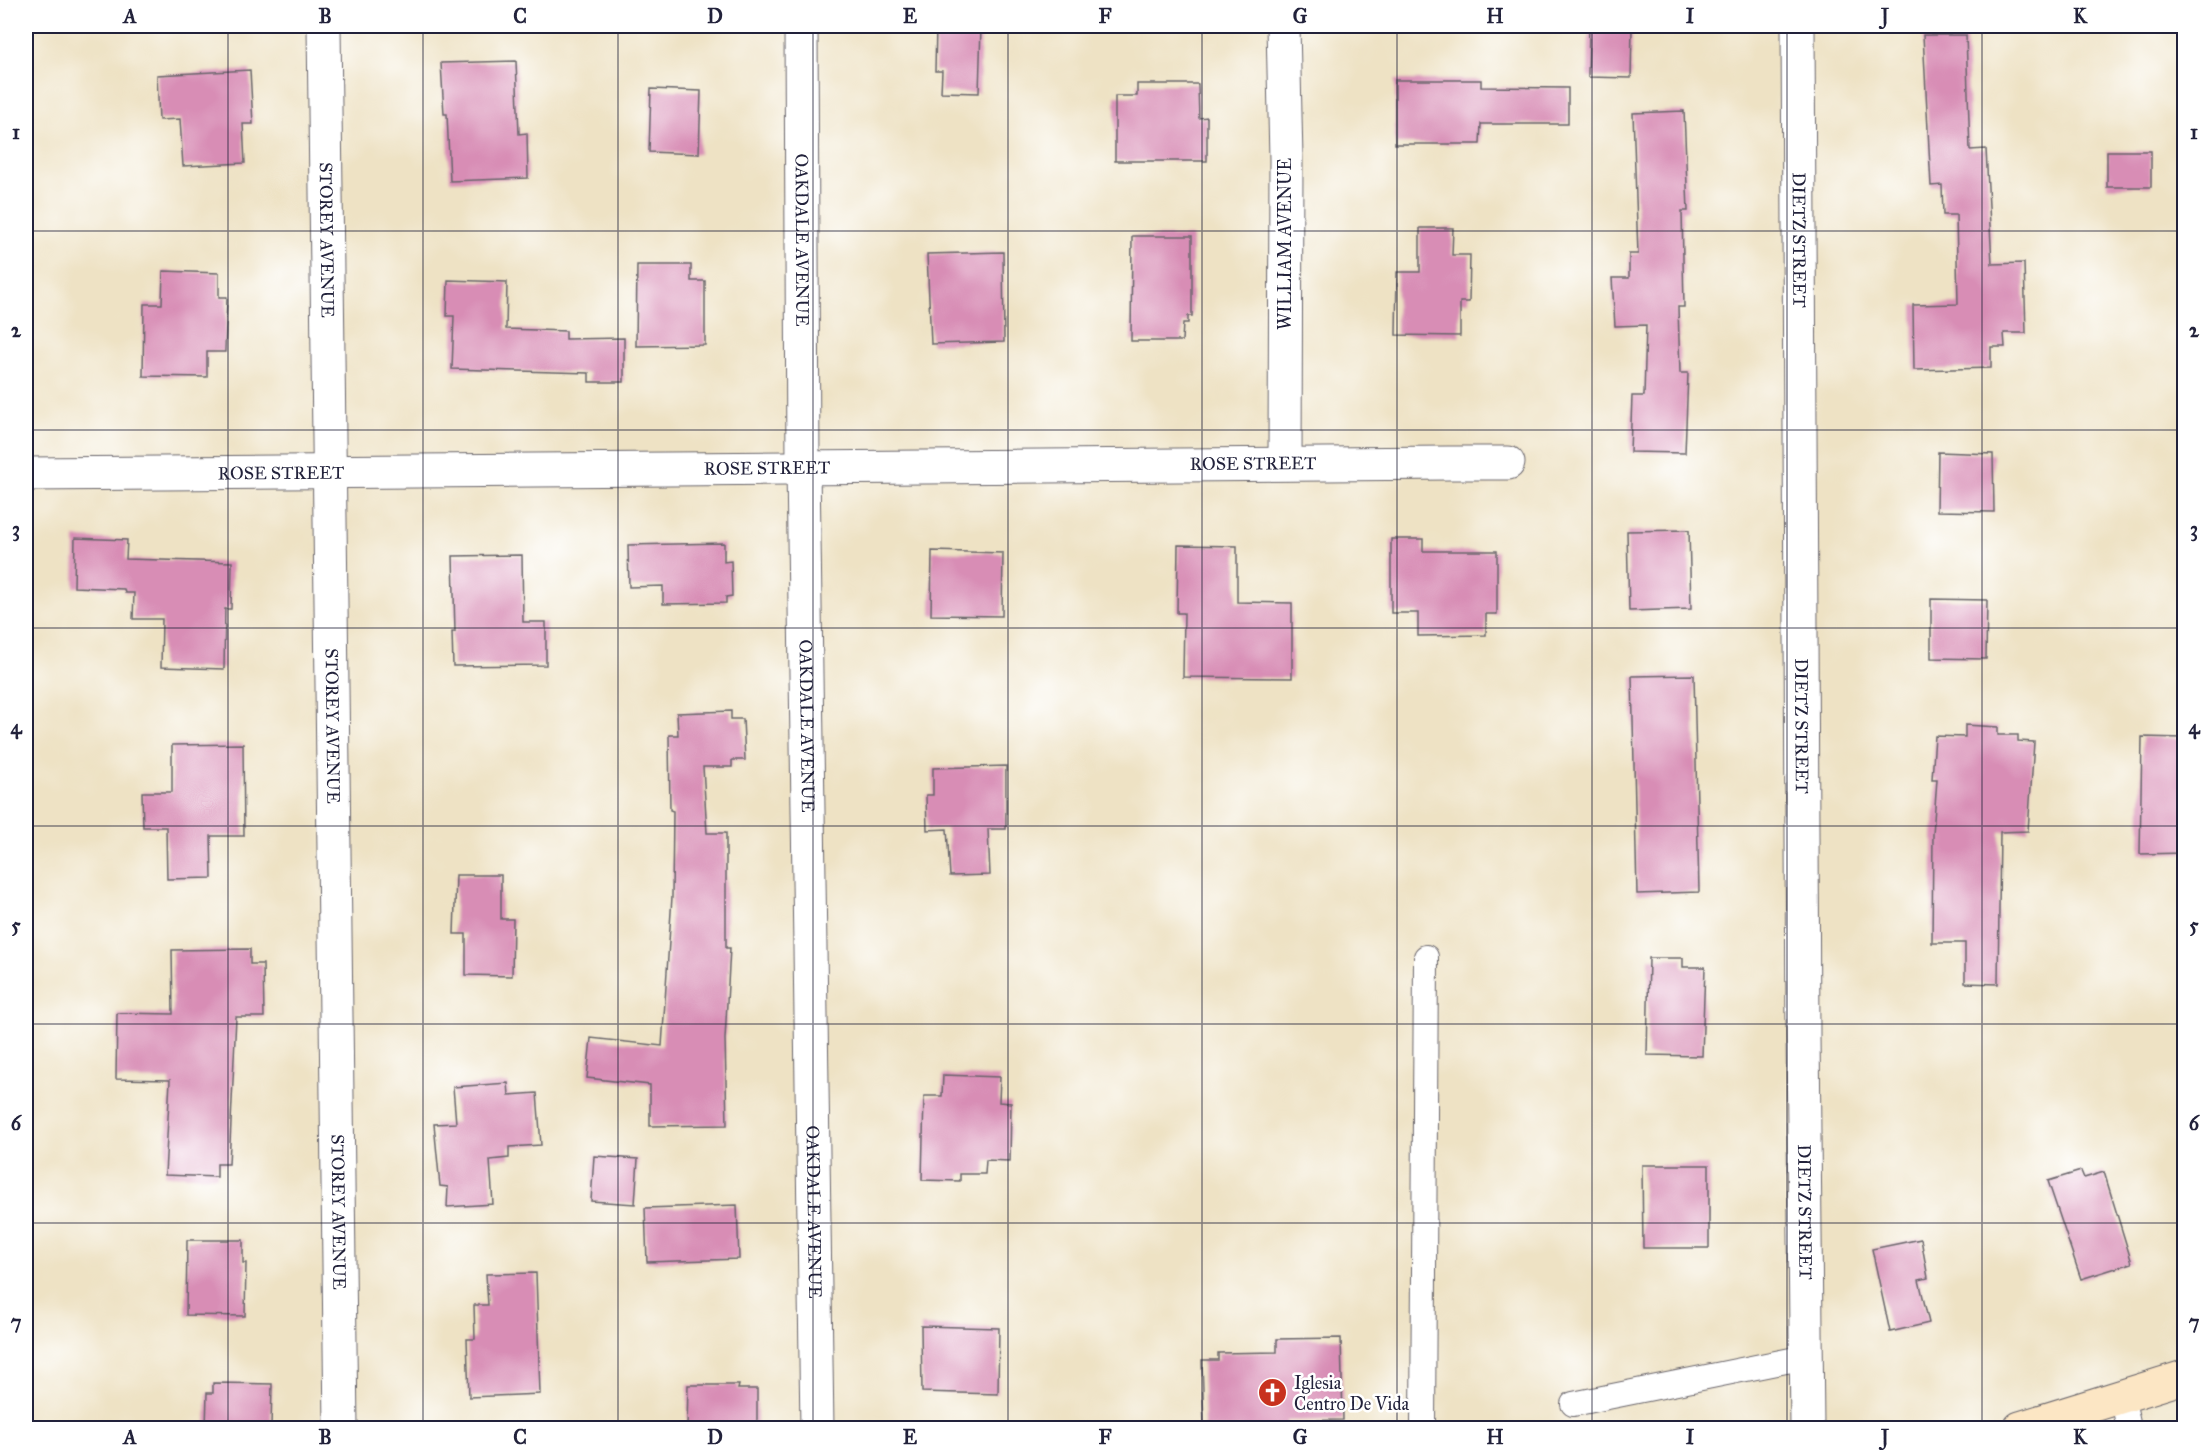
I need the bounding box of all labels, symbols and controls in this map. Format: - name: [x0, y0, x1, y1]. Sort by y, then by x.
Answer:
- text: A: [121, 4, 137, 28]
- text: B: [318, 4, 332, 28]
- text: C: [513, 4, 527, 28]
- text: D: [707, 4, 723, 28]
- text: E: [903, 4, 918, 28]
- text: F: [1098, 4, 1112, 28]
- text: G: [1293, 4, 1308, 28]
- text: H: [1486, 4, 1504, 28]
- text: I: [1686, 4, 1695, 28]
- text: J: [1878, 4, 1890, 30]
- text: K: [2073, 4, 2088, 28]
- text: 1: [12, 120, 20, 144]
- text: 1: [2190, 120, 2198, 144]
- street label: OAKDALE AVENUE: [791, 153, 813, 327]
- street label: WILLIAM AVENUE: [1274, 158, 1296, 330]
- street label: STOREY AVENUE: [315, 162, 339, 318]
- street label: DIETZ STREET: [1788, 172, 1810, 308]
- text: 2: [11, 318, 22, 342]
- text: 2: [2189, 318, 2200, 342]
- street label: ROSE STREET: [1190, 452, 1316, 475]
- street label: ROSE STREET: [703, 456, 830, 480]
- street label: ROSE STREET: [218, 462, 344, 484]
- text: 3: [12, 517, 20, 542]
- text: 3: [2190, 517, 2198, 542]
- street label: OAKDALE AVENUE: [795, 639, 819, 813]
- street label: STOREY AVENUE: [321, 648, 344, 804]
- street label: DIETZ STREET: [1790, 658, 1813, 794]
- text: 4: [10, 715, 22, 740]
- text: 4: [2188, 715, 2200, 740]
- text: 5: [11, 913, 21, 937]
- text: 5: [2189, 913, 2199, 937]
- text: 6: [11, 1111, 23, 1135]
- text: 6: [2189, 1111, 2201, 1135]
- street label: OAKDALE AVENUE: [802, 1125, 826, 1299]
- street label: STOREY AVENUE: [326, 1134, 350, 1290]
- street label: DIETZ STREET: [1793, 1144, 1816, 1280]
- text: 7: [11, 1310, 22, 1334]
- text: 7: [2189, 1310, 2200, 1334]
- place label: Iglesia Centro De Vida: [1294, 1372, 1410, 1415]
- church icon: Iglesia Centro De Vida: [1257, 1377, 1289, 1409]
- text: A: [121, 1425, 137, 1449]
- text: B: [318, 1425, 332, 1449]
- text: C: [513, 1425, 527, 1449]
- text: D: [707, 1425, 723, 1449]
- text: E: [903, 1425, 918, 1449]
- text: F: [1098, 1425, 1112, 1449]
- text: G: [1293, 1425, 1308, 1449]
- text: H: [1486, 1425, 1504, 1449]
- text: I: [1686, 1425, 1695, 1449]
- text: J: [1878, 1425, 1890, 1451]
- text: K: [2073, 1425, 2088, 1449]

